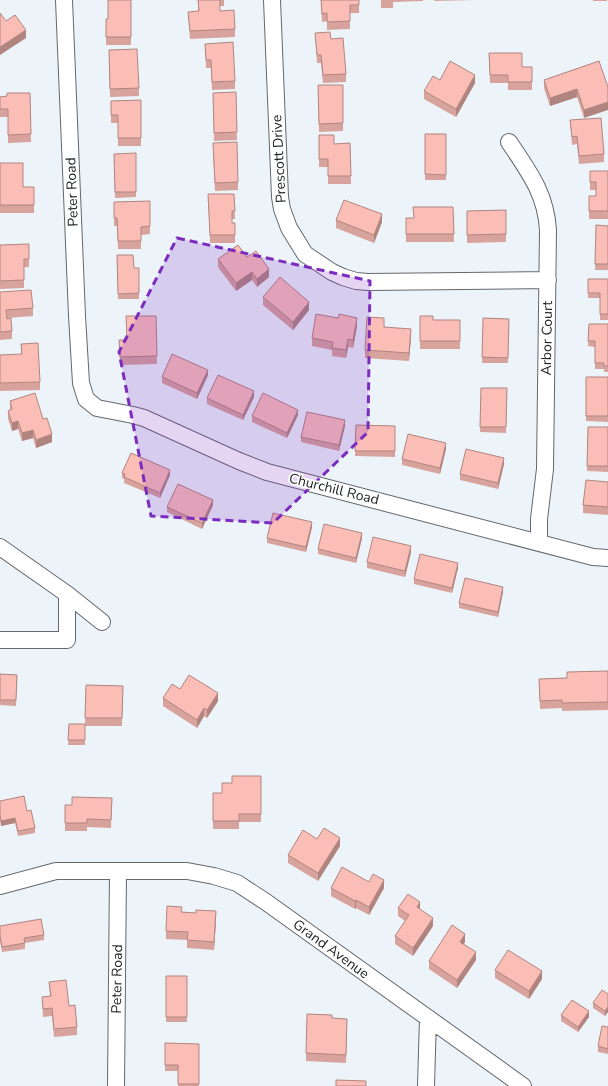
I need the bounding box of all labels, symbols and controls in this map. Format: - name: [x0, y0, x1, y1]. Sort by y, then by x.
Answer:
- street label: Prescott Drive: [267, 114, 291, 204]
- street label: Peter Road: [61, 157, 83, 227]
- street label: Arbor Court: [537, 300, 557, 375]
- street label: Churchill Road: [287, 469, 381, 509]
- street label: Grand Avenue: [289, 915, 373, 983]
- street label: Peter Road: [107, 944, 127, 1014]

